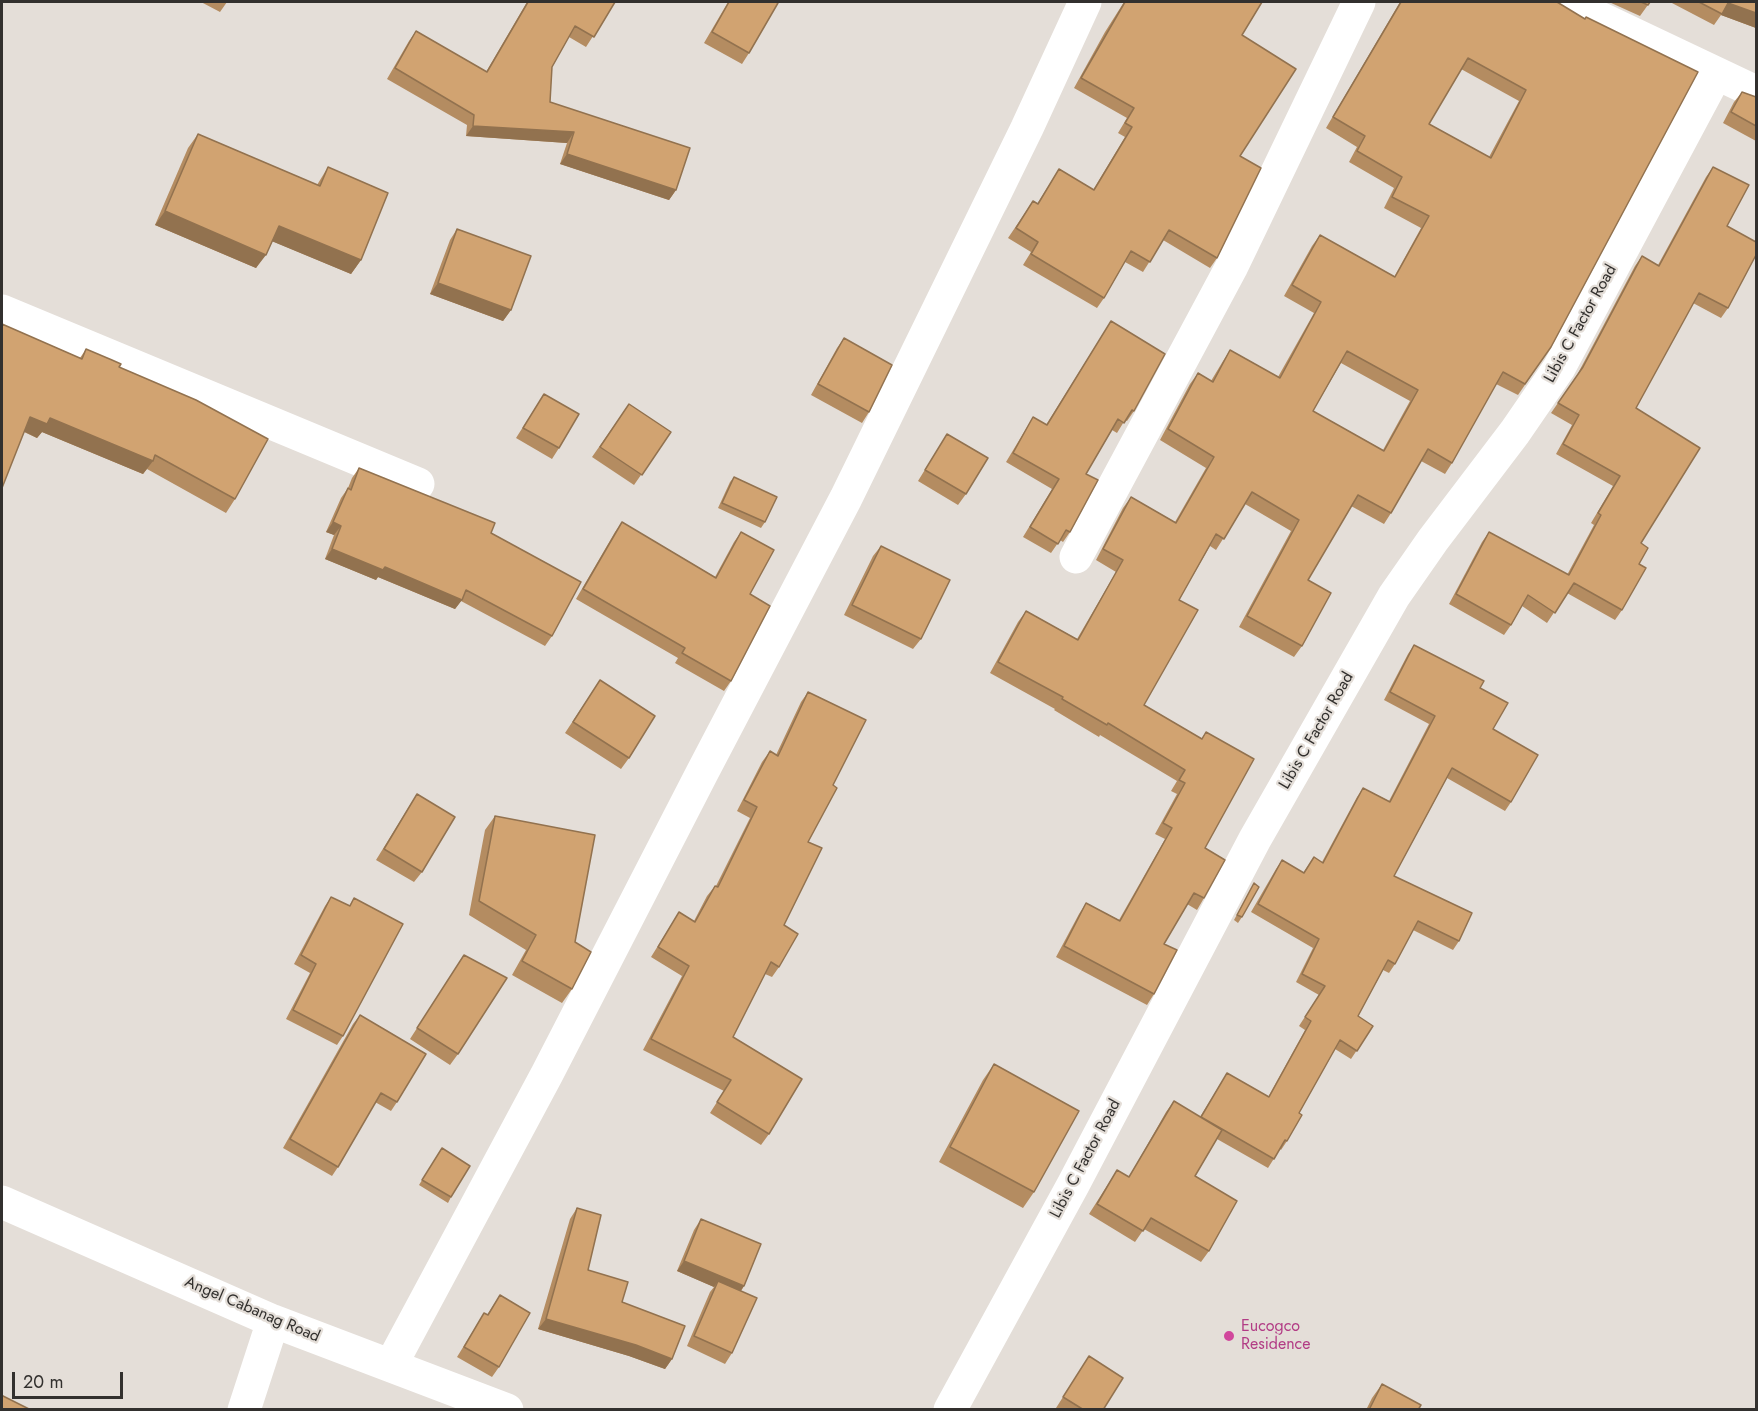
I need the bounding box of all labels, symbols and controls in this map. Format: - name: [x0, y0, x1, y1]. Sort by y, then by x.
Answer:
- street label: Libis C Factor Road: [1541, 262, 1621, 386]
- street label: Libis C Factor Road: [1276, 669, 1358, 793]
- street label: Libis C Factor Road: [1047, 1096, 1125, 1222]
- street label: Angel Cabanag Road: [182, 1273, 322, 1347]
- place label: Eucogco Residence: [1241, 1317, 1310, 1355]
- marker: Eucogco Residence: [1222, 1329, 1236, 1343]
- scale bar: [15, 1360, 126, 1398]
- text: 20 m: [23, 1369, 63, 1395]

